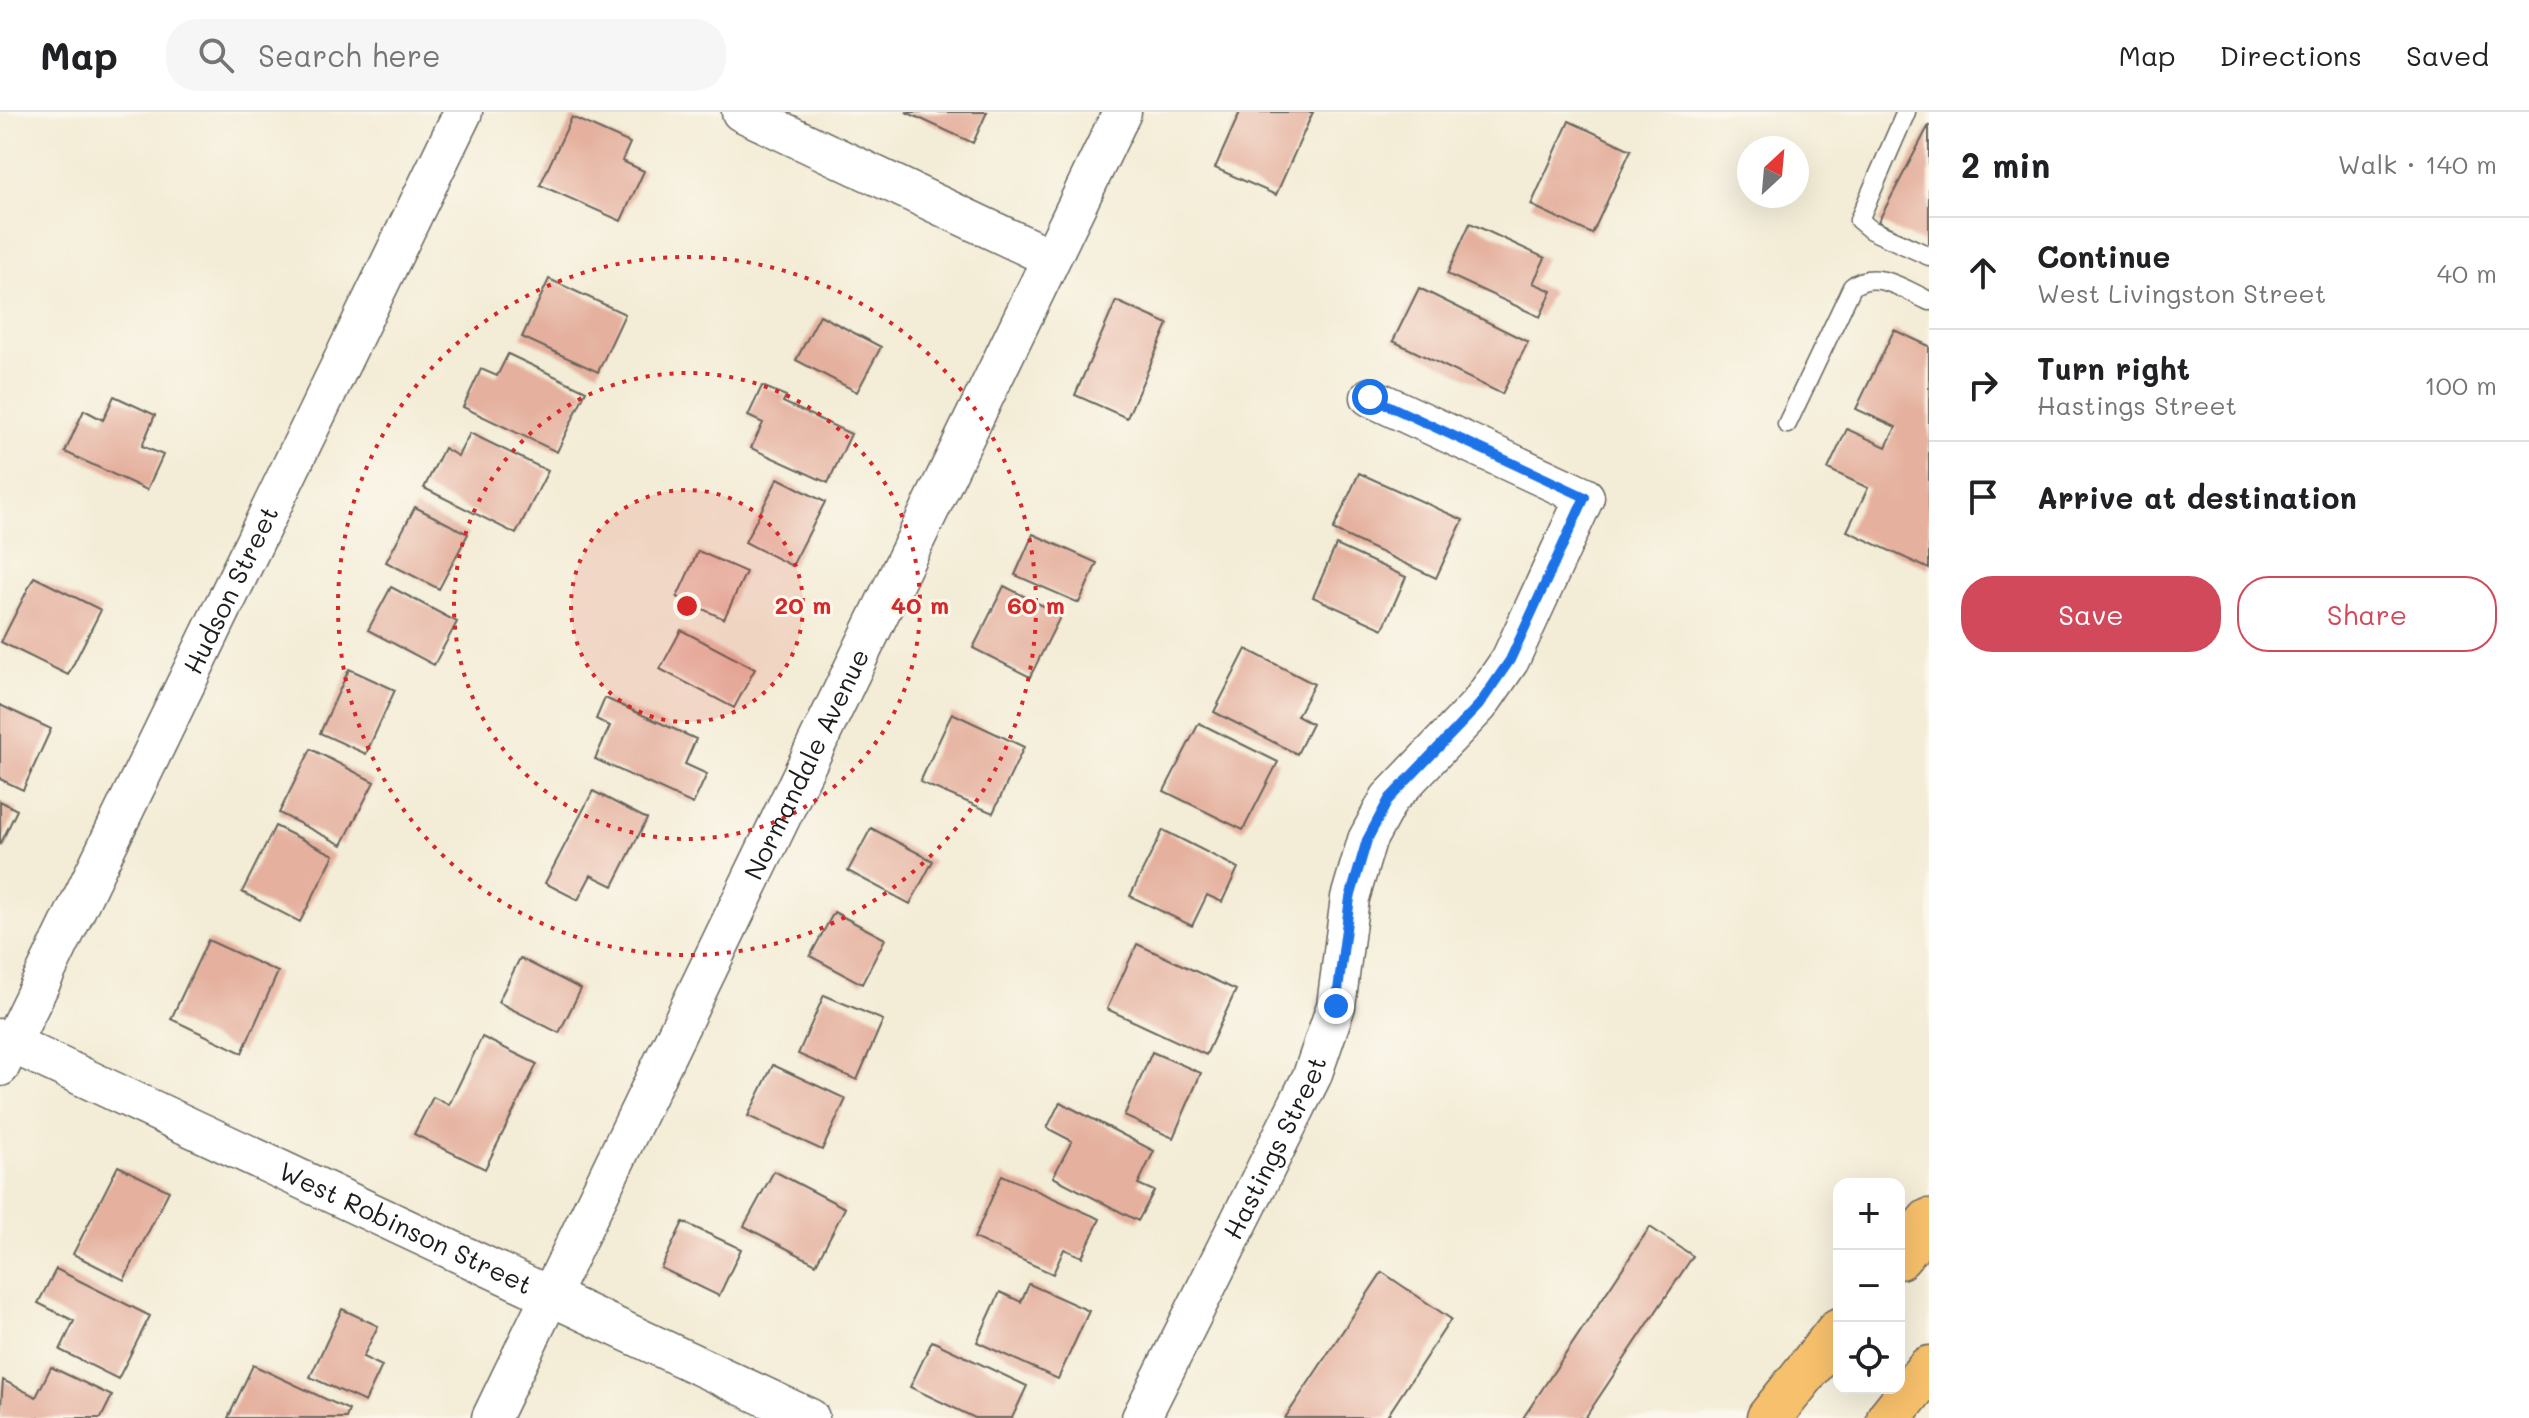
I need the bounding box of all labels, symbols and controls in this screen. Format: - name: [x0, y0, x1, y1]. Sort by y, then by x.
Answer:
- search box: [166, 19, 726, 91]
- text: Map: [40, 30, 118, 80]
- icon: search: [194, 33, 238, 77]
- text: Search here: [258, 35, 441, 75]
- text: Map: [2119, 37, 2176, 73]
- text: Directions: [2220, 37, 2362, 73]
- text: Saved: [2406, 37, 2489, 73]
- north arrow: [1737, 136, 1809, 208]
- text: 2 min: [1961, 142, 2050, 187]
- text: Walk · 140 m: [2338, 147, 2497, 181]
- text: Continue: [2037, 236, 2170, 276]
- icon: ahead: [1961, 251, 2005, 295]
- text: 40 m: [2437, 256, 2497, 290]
- text: West Livingston Street: [2037, 276, 2326, 310]
- text: Turn right: [2037, 348, 2190, 388]
- icon: right: [1961, 363, 2005, 407]
- text: 100 m: [2424, 368, 2497, 402]
- route start: [1352, 379, 1388, 415]
- text: Hastings Street: [2037, 388, 2237, 422]
- icon: arrive: [1961, 475, 2005, 519]
- text: Arrive at destination: [2037, 477, 2357, 517]
- street label: Hudson Street: [175, 500, 286, 679]
- button: Save: [1961, 576, 2221, 652]
- button: Share: [2237, 576, 2497, 652]
- text: 20 m: [775, 589, 831, 620]
- text: 40 m: [891, 589, 949, 620]
- text: 60 m: [1007, 589, 1065, 620]
- centre of rings: [673, 592, 701, 620]
- street label: Normandale Avenue: [736, 643, 876, 885]
- route end: [1318, 988, 1354, 1024]
- street label: Hastings Street: [1215, 1052, 1334, 1245]
- street label: West Robinson Street: [274, 1153, 538, 1301]
- map controls: [1833, 1178, 1905, 1394]
- button: +: [1833, 1178, 1905, 1250]
- button: −: [1833, 1250, 1905, 1322]
- button: locate: [1833, 1322, 1905, 1394]

